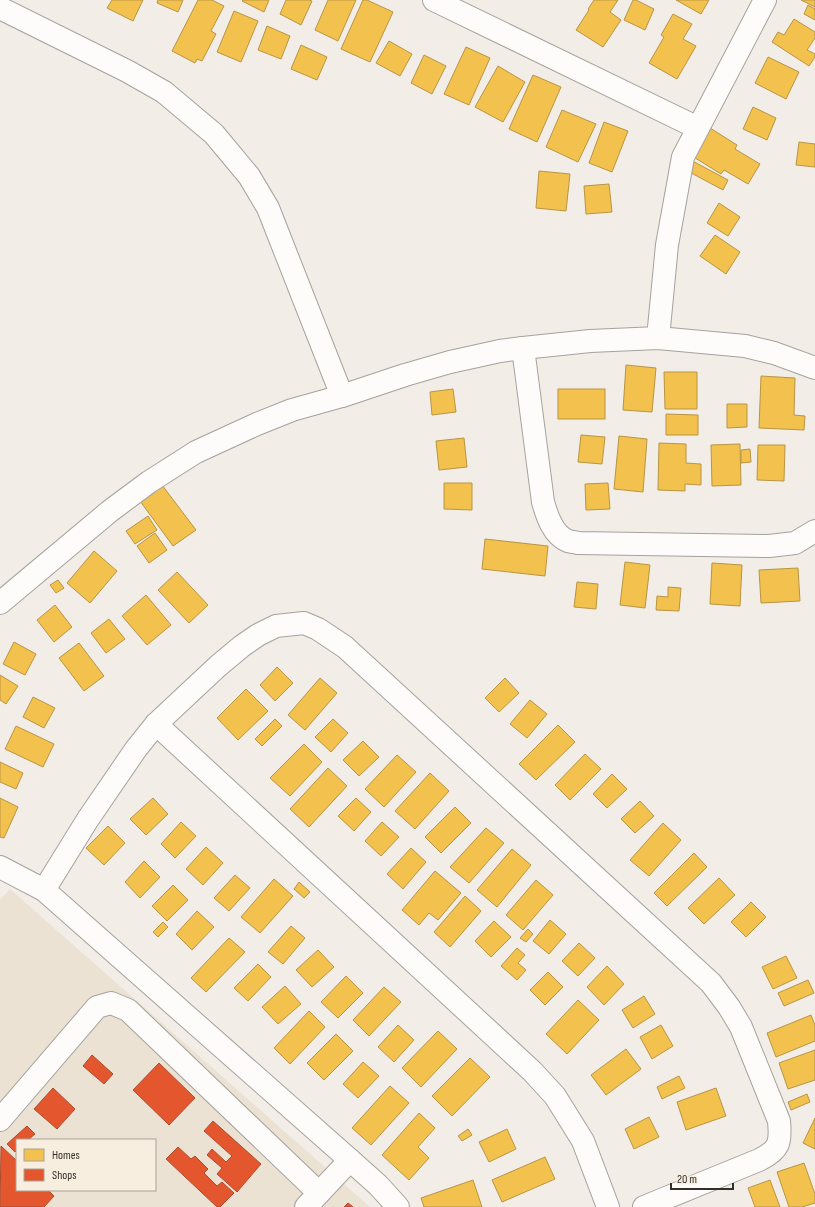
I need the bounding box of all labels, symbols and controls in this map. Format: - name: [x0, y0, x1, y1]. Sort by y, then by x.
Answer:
- legend: [16, 1139, 156, 1191]
- text: Homes: [52, 1148, 80, 1163]
- scale bar: [671, 1165, 733, 1191]
- text: Shops: [52, 1168, 77, 1183]
- text: 20 m: [677, 1172, 697, 1187]

